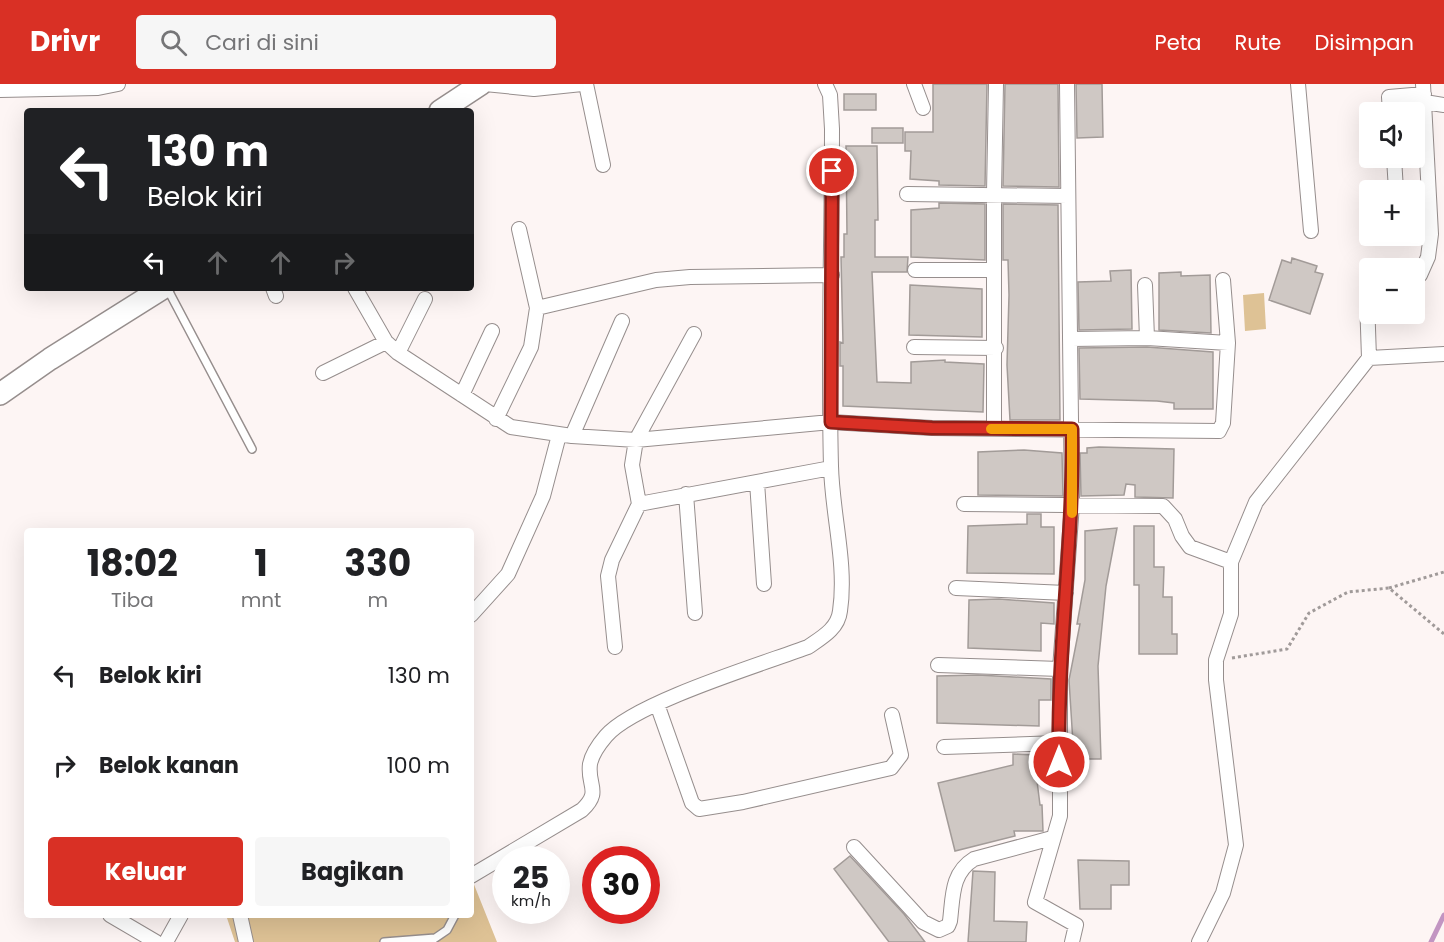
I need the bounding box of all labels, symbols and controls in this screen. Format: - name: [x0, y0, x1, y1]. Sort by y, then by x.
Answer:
- search box: [136, 15, 556, 69]
- text: Drivr: [30, 22, 100, 61]
- icon: search: [157, 26, 190, 59]
- text: Cari di sini: [205, 27, 319, 58]
- text: Peta: [1154, 28, 1202, 57]
- text: Rute: [1235, 28, 1281, 57]
- text: Disimpan: [1314, 28, 1414, 57]
- map controls: [1359, 102, 1425, 324]
- button: sound: [1359, 102, 1425, 168]
- text: 130 m: [147, 122, 269, 181]
- icon: left: [48, 132, 126, 210]
- pin: [806, 145, 857, 196]
- icon: arrive: [815, 154, 848, 187]
- text: Belok kiri: [147, 178, 263, 215]
- button: +: [1359, 180, 1425, 246]
- icon: left: [138, 246, 171, 279]
- icon: ahead: [201, 246, 234, 279]
- icon: ahead: [264, 246, 297, 279]
- icon: right: [327, 246, 360, 279]
- button: −: [1359, 258, 1425, 324]
- text: 18:02: [87, 538, 178, 589]
- text: 1: [254, 538, 268, 589]
- text: 330: [344, 538, 411, 589]
- text: Tiba: [111, 586, 154, 614]
- text: mnt: [241, 586, 281, 614]
- text: m: [367, 586, 388, 614]
- icon: left: [48, 659, 81, 692]
- text: Belok kiri: [99, 660, 202, 691]
- text: 130 m: [388, 660, 450, 691]
- position arrow: [1027, 730, 1091, 794]
- icon: right: [48, 749, 81, 782]
- text: Belok kanan: [99, 750, 239, 781]
- text: 100 m: [387, 750, 450, 781]
- button: Keluar: [48, 837, 243, 906]
- button: Bagikan: [255, 837, 450, 906]
- speed limit sign: 30: [582, 846, 660, 924]
- text: 25: [513, 856, 549, 899]
- text: km/h: [511, 890, 551, 911]

